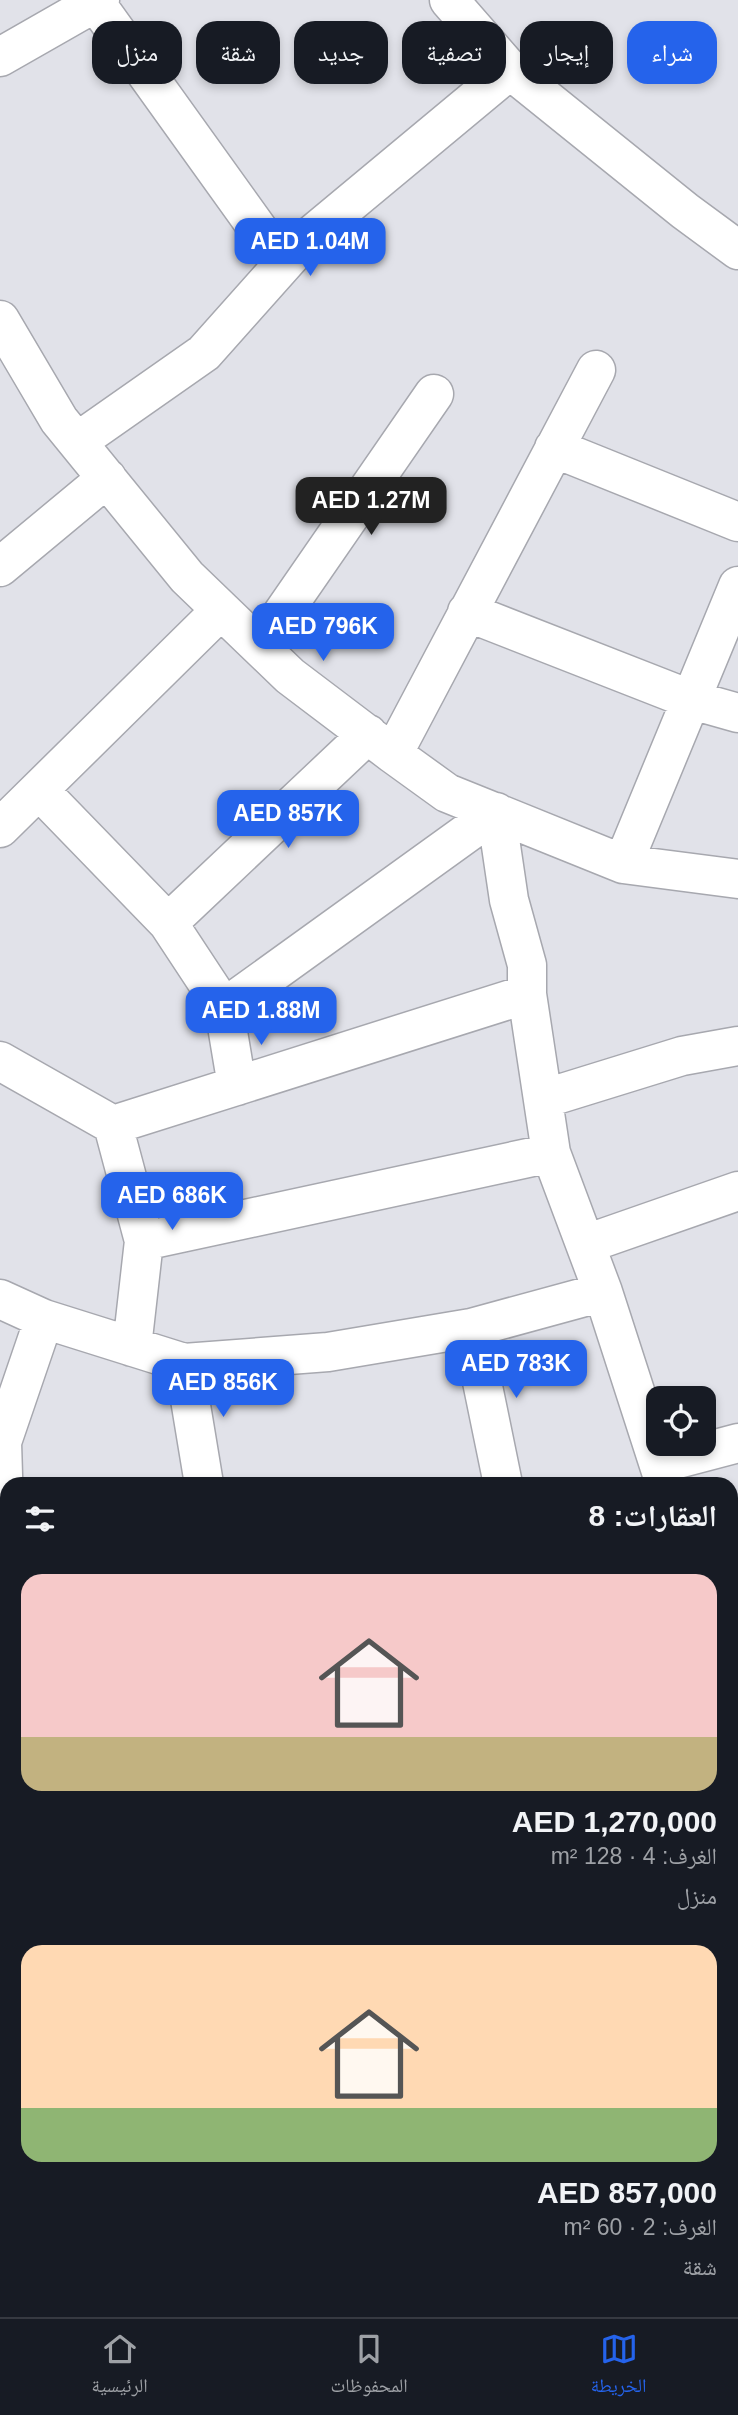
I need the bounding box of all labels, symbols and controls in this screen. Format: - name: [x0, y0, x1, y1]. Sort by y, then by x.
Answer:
- chip: منزل: [92, 21, 182, 84]
- chip: شقة: [196, 21, 280, 84]
- chip: جديد: [294, 21, 388, 84]
- chip: تصفية: [402, 21, 506, 84]
- chip: إيجار: [520, 21, 613, 84]
- chip: شراء: [627, 21, 717, 84]
- pin: AED 1.04M: [230, 218, 390, 278]
- text: AED 1.04M: [251, 228, 369, 254]
- pin: AED 1.27M: [291, 477, 451, 537]
- text: AED 1.27M: [312, 487, 430, 513]
- pin: AED 796K: [251, 604, 395, 663]
- text: AED 796K: [268, 613, 378, 639]
- pin: AED 857K: [216, 790, 360, 850]
- text: AED 857K: [233, 800, 343, 826]
- pin: AED 1.88M: [181, 988, 341, 1047]
- text: AED 1.88M: [202, 997, 320, 1023]
- pin: AED 686K: [100, 1172, 244, 1232]
- text: AED 686K: [117, 1182, 227, 1208]
- pin: AED 783K: [444, 1340, 588, 1400]
- text: AED 783K: [461, 1350, 571, 1376]
- pin: AED 856K: [151, 1360, 295, 1419]
- text: AED 856K: [168, 1369, 278, 1395]
- map controls: [646, 1386, 716, 1456]
- button: locate: [646, 1386, 716, 1456]
- text: العقارات: 8: [589, 1499, 717, 1532]
- icon: filters: [21, 1500, 59, 1538]
- icon: home: [306, 1620, 432, 1746]
- text: AED 1,270,000: [512, 1805, 717, 1838]
- text: الغرف: 4 · 128 m²: [551, 1843, 717, 1869]
- text: منزل: [677, 1883, 717, 1909]
- icon: home: [306, 1991, 432, 2117]
- text: AED 857,000: [537, 2176, 717, 2209]
- text: الغرف: 2 · 60 m²: [563, 2214, 717, 2240]
- text: شقة: [683, 2254, 717, 2280]
- tab: الرئيسية: [91, 2330, 148, 2404]
- tab: المحفوظات: [331, 2330, 408, 2404]
- tab: الخريطة: [591, 2330, 647, 2404]

